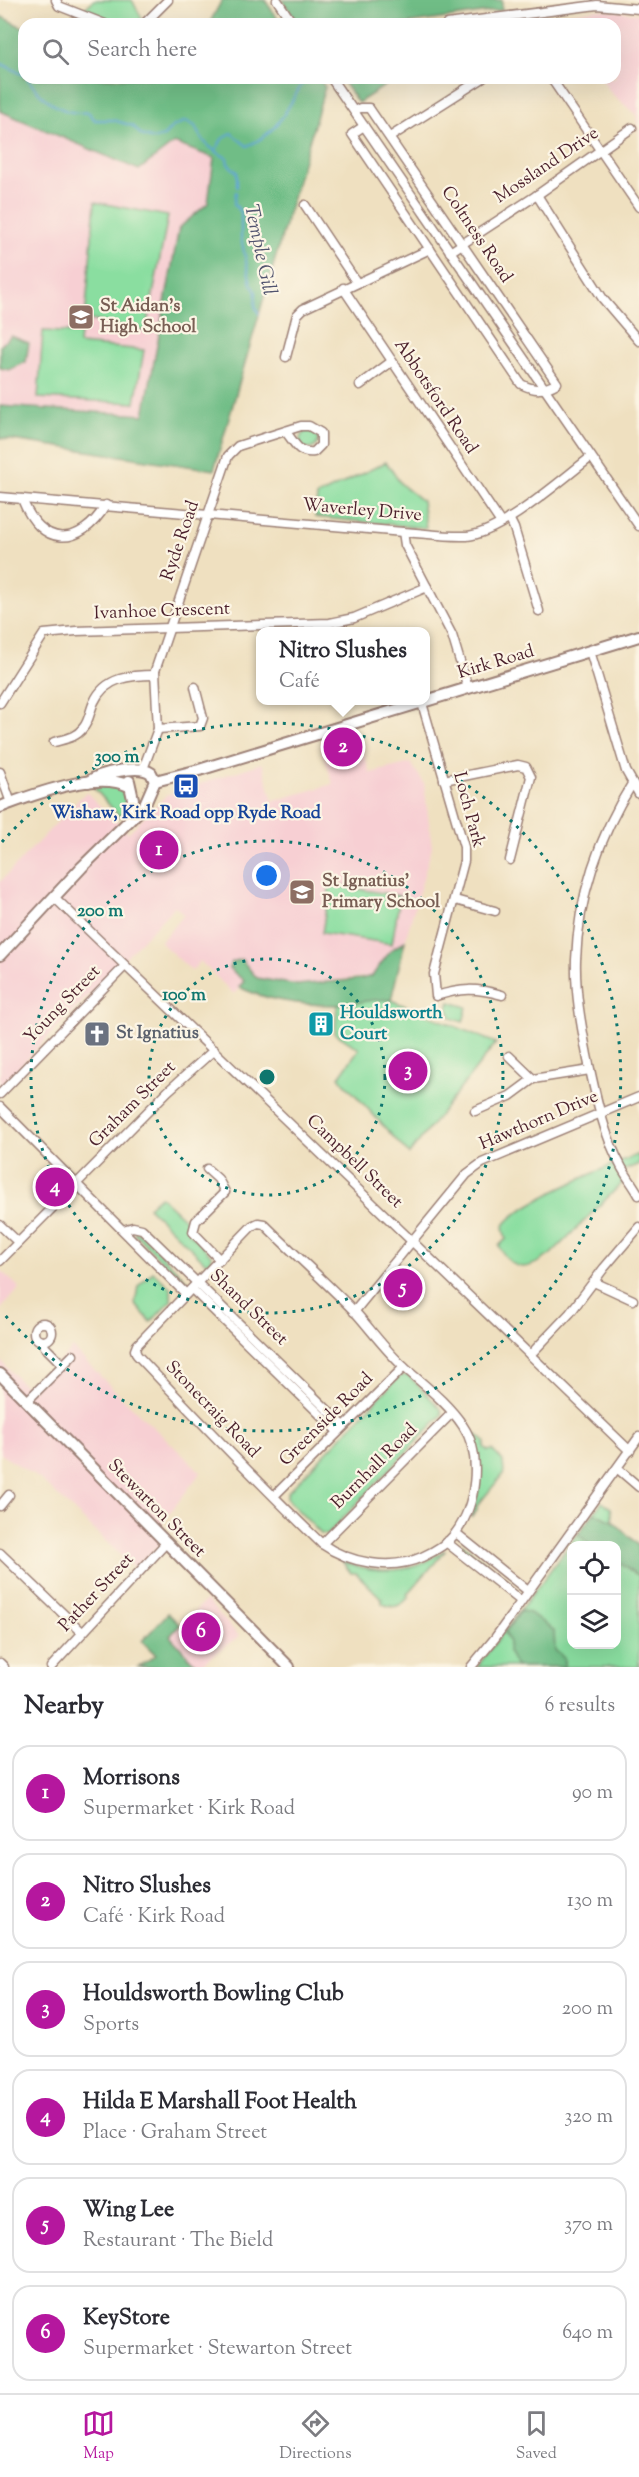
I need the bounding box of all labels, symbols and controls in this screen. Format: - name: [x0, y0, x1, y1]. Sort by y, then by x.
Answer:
- search box: [18, 18, 621, 84]
- icon: search: [39, 35, 72, 68]
- text: Search here: [87, 35, 197, 67]
- street label: Mossland Drive: [489, 121, 605, 211]
- street label: Coltness Road: [434, 181, 518, 289]
- water label: Temple Gill: [235, 202, 283, 298]
- place label: St Aidan's High School: [100, 294, 197, 341]
- school or university icon: St Aidan's High School: [66, 302, 96, 332]
- street label: Abbotsford Road: [387, 334, 483, 460]
- street label: Waverley Drive: [301, 493, 423, 529]
- street label: Ryde Road: [155, 497, 207, 585]
- street label: Ivanhoe Crescent: [93, 597, 231, 627]
- popup: [256, 627, 430, 705]
- text: Nitro Slushes: [279, 636, 407, 668]
- street label: Kirk Road: [455, 639, 537, 687]
- text: Café: [279, 668, 320, 697]
- pin: 2: [324, 724, 362, 770]
- text: 300 m: [95, 745, 140, 771]
- street label: Loch Park: [445, 769, 491, 851]
- bus stop icon: Wishaw, Kirk Road opp Ryde Road: [171, 771, 201, 801]
- place label: Wishaw, Kirk Road opp Ryde Road: [51, 801, 322, 827]
- pin: 1: [140, 828, 178, 872]
- your location: [252, 861, 281, 890]
- place label: St Ignatius' Primary School: [322, 869, 441, 916]
- school or university icon: St Ignatius' Primary School: [287, 877, 317, 907]
- text: 200 m: [77, 899, 123, 925]
- street label: Young Street: [19, 960, 107, 1050]
- text: 100 m: [162, 983, 206, 1009]
- place label: Houldsworth Court: [340, 1001, 443, 1048]
- building icon: Houldsworth Court: [306, 1009, 336, 1039]
- church icon: St Ignatius: [82, 1019, 112, 1049]
- place label: St Ignatius: [116, 1021, 199, 1047]
- pin: 3: [388, 1048, 428, 1094]
- street label: Graham Street: [84, 1056, 182, 1154]
- centre of rings: [257, 1067, 277, 1087]
- street label: Hawthorn Drive: [476, 1084, 602, 1158]
- street label: Campbell Street: [300, 1109, 408, 1215]
- pin: 4: [36, 1164, 74, 1210]
- street label: Shand Street: [203, 1264, 293, 1352]
- pin: 5: [384, 1266, 422, 1310]
- street label: Stonecraig Road: [159, 1355, 265, 1465]
- street label: Greenside Road: [274, 1367, 380, 1473]
- street label: Burnhall Road: [326, 1418, 424, 1516]
- street label: Stewarton Street: [101, 1454, 211, 1564]
- map controls: [567, 1541, 621, 1649]
- button: locate: [567, 1541, 621, 1595]
- street label: Pather Street: [53, 1548, 141, 1638]
- button: layers: [567, 1595, 621, 1649]
- pin: 6: [182, 1610, 220, 1654]
- text: Nearby: [24, 1688, 104, 1725]
- text: 6 results: [545, 1692, 615, 1721]
- text: Morrisons: [83, 1763, 180, 1795]
- text: 1: [42, 1779, 49, 1808]
- text: 90 m: [572, 1779, 613, 1808]
- text: Supermarket · Kirk Road: [83, 1795, 295, 1824]
- text: Nitro Slushes: [83, 1871, 211, 1903]
- text: 2: [41, 1887, 50, 1916]
- text: 130 m: [567, 1887, 613, 1916]
- text: Café · Kirk Road: [83, 1903, 225, 1932]
- text: Houldsworth Bowling Club: [83, 1979, 344, 2011]
- text: 3: [41, 1995, 50, 2024]
- text: 200 m: [562, 1995, 613, 2024]
- text: Sports: [83, 2011, 139, 2040]
- text: Hilda E Marshall Foot Health: [83, 2087, 357, 2119]
- text: 4: [40, 2103, 51, 2132]
- text: 320 m: [564, 2103, 613, 2132]
- text: Place · Graham Street: [83, 2119, 267, 2148]
- text: Wing Lee: [83, 2195, 174, 2227]
- text: 5: [42, 2211, 49, 2240]
- text: 370 m: [564, 2211, 613, 2240]
- text: Restaurant · The Bield: [83, 2227, 273, 2256]
- text: KeyStore: [83, 2303, 170, 2335]
- text: 6: [41, 2319, 50, 2348]
- text: 640 m: [562, 2319, 613, 2348]
- text: Supermarket · Stewarton Street: [83, 2335, 352, 2364]
- tab: Map: [82, 2407, 115, 2466]
- tab: Directions: [279, 2407, 352, 2466]
- tab: Saved: [516, 2407, 557, 2466]

